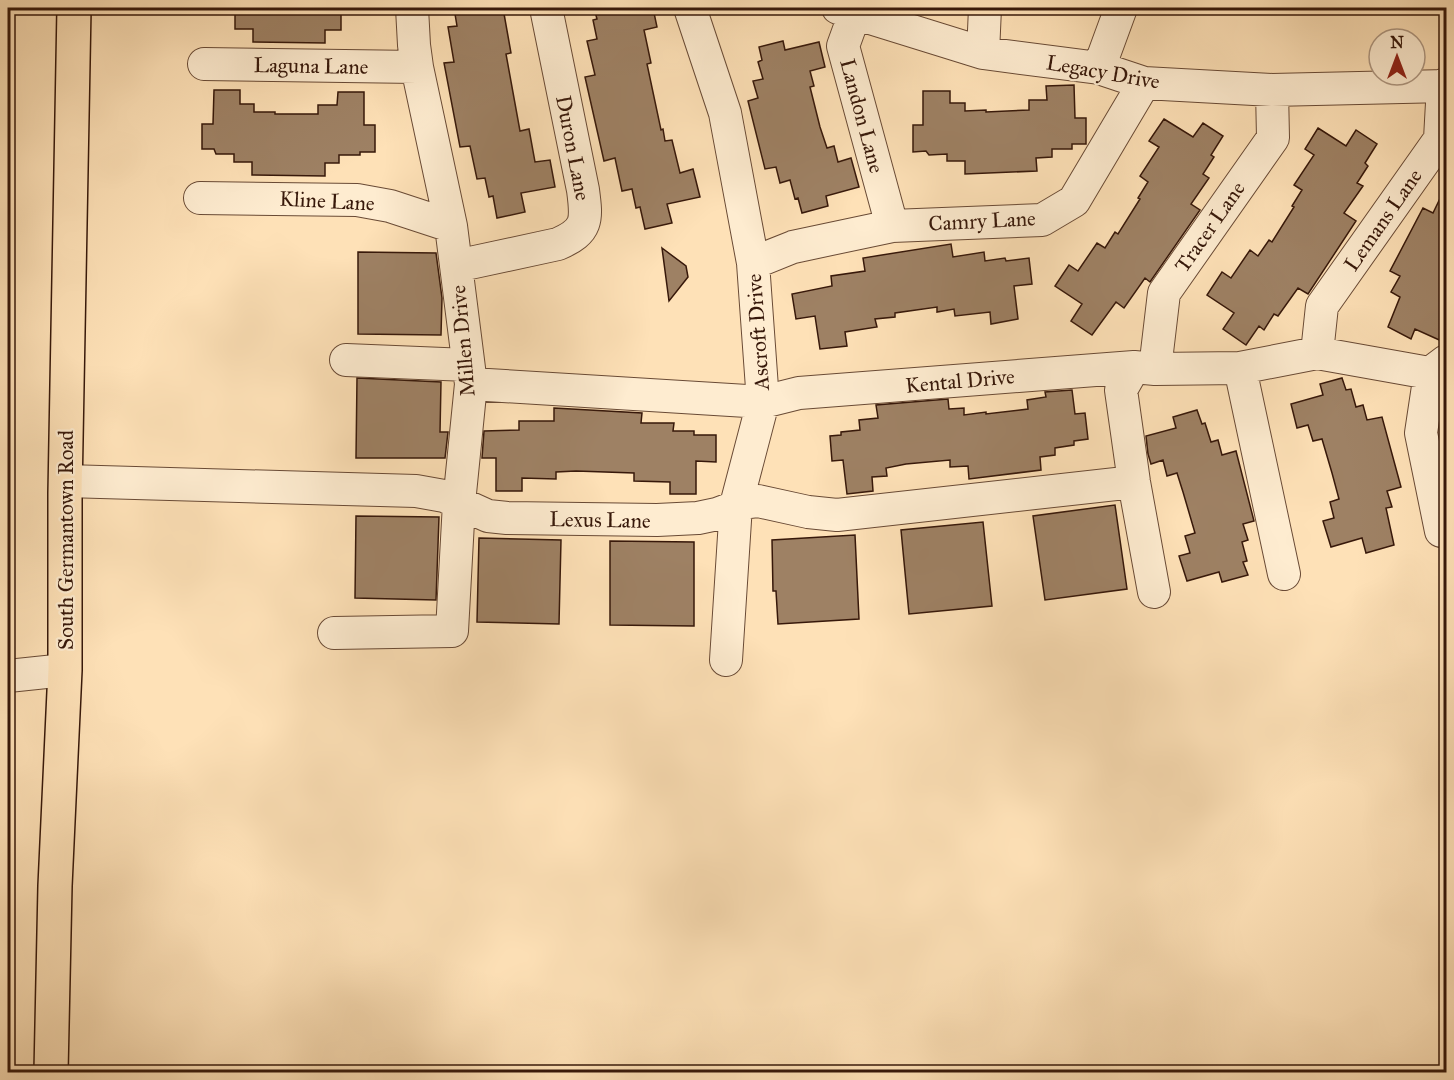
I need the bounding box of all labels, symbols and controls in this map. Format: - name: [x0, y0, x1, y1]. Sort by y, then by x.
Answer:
- north arrow: [1367, 27, 1427, 87]
- text: N: [1390, 33, 1404, 52]
- street label: Legacy Drive: [1044, 49, 1162, 95]
- street label: Laguna Lane: [253, 52, 369, 80]
- street label: Landon Lane: [834, 56, 890, 176]
- street label: Duron Lane: [550, 93, 596, 203]
- street label: Lemans Lane: [1338, 164, 1428, 276]
- street label: Tracer Lane: [1169, 176, 1251, 278]
- street label: Kline Lane: [279, 186, 376, 216]
- street label: Camry Lane: [928, 205, 1037, 237]
- street label: Ascroft Drive: [741, 273, 775, 392]
- street label: Millen Drive: [445, 284, 481, 398]
- street label: Kental Drive: [904, 363, 1016, 399]
- street label: South Germantown Road: [53, 430, 79, 650]
- street label: Lexus Lane: [549, 506, 651, 534]

